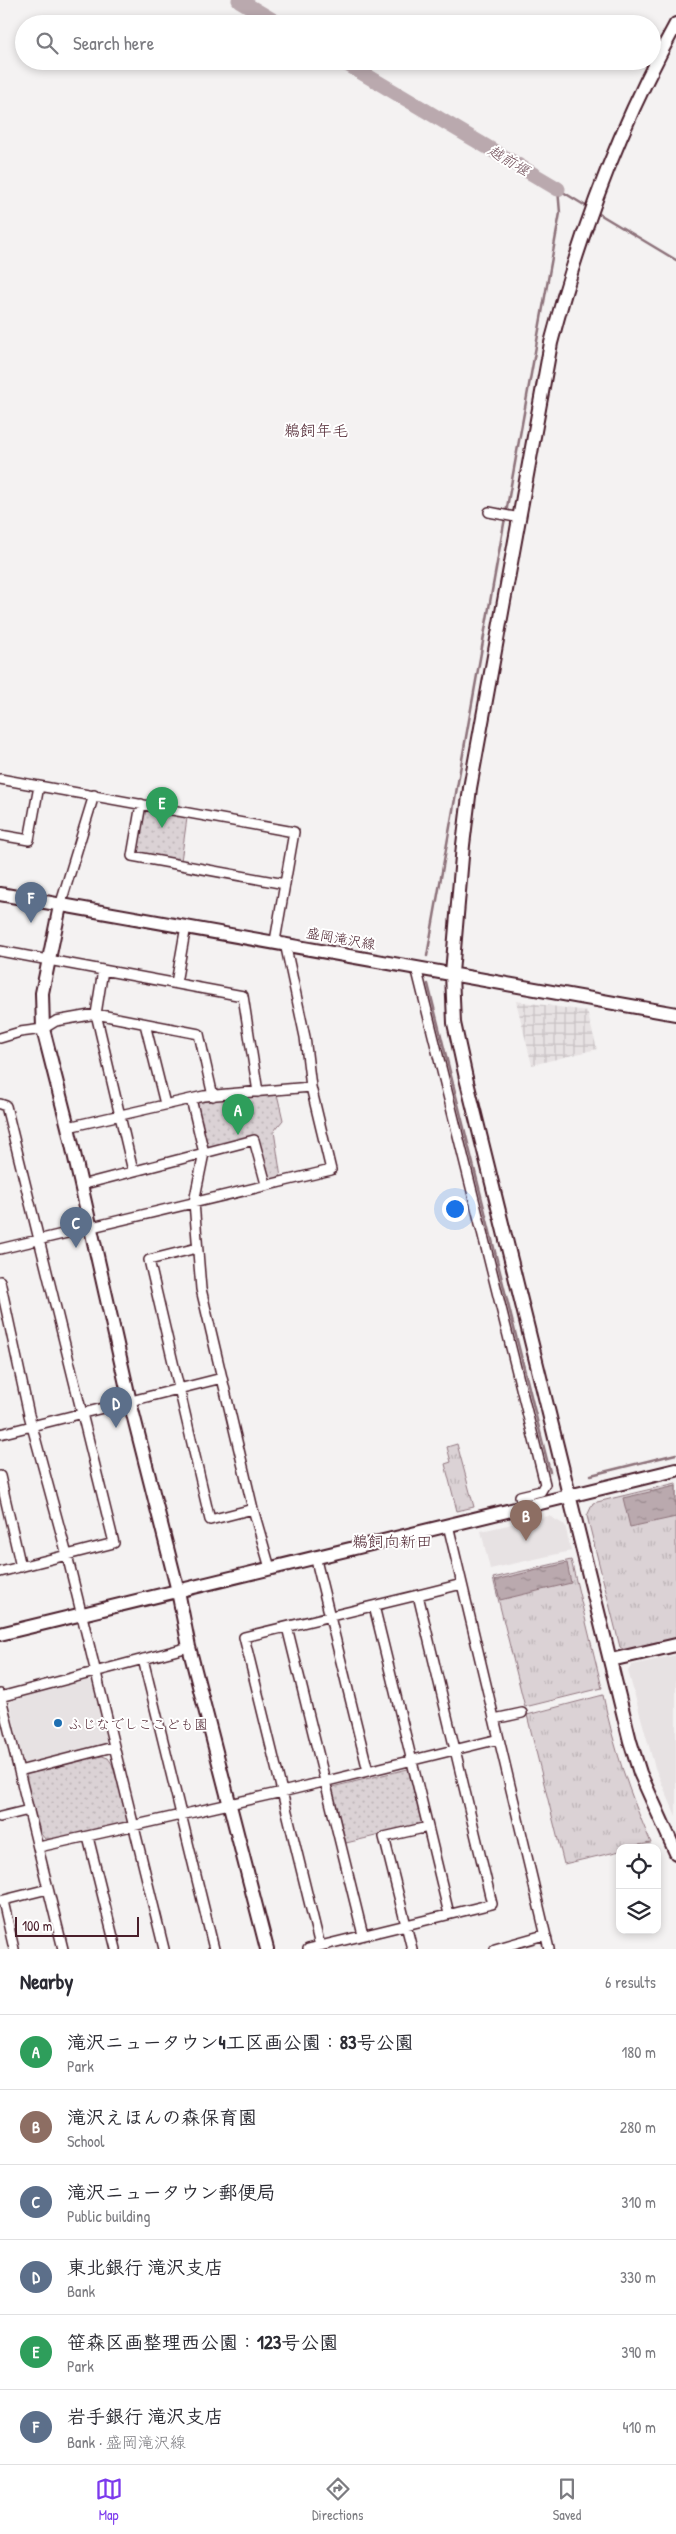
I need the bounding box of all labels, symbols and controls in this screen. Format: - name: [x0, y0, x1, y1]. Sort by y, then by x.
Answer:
- search box: [15, 15, 661, 70]
- icon: search: [33, 29, 61, 57]
- text: Search here: [73, 30, 154, 56]
- water label: 越前堰: [483, 139, 535, 182]
- district label: 鵜飼年毛: [284, 419, 348, 441]
- pin: E: [146, 787, 178, 828]
- pin: F: [15, 882, 47, 923]
- street label: 盛岡滝沢線: [305, 923, 377, 953]
- pin: A: [222, 1094, 254, 1135]
- your location: [442, 1196, 468, 1222]
- pin: C: [60, 1207, 92, 1248]
- pin: D: [100, 1387, 132, 1428]
- pin: B: [510, 1500, 542, 1541]
- district label: 鵜飼向新田: [352, 1530, 432, 1552]
- place label: ふじなでしここども園: [68, 1714, 208, 1733]
- marker: ふじなでしここども園: [52, 1717, 64, 1729]
- map controls: [616, 1844, 661, 1934]
- button: locate: [616, 1844, 661, 1889]
- button: layers: [616, 1889, 661, 1934]
- scale bar: [15, 1914, 139, 1937]
- text: 100 m: [22, 1916, 52, 1935]
- text: Nearby: [20, 1967, 73, 1996]
- text: 6 results: [605, 1971, 656, 1993]
- text: 滝沢ニュータウン4工区画公園：83号公園: [67, 2029, 414, 2055]
- text: A: [32, 2041, 40, 2063]
- text: 180 m: [622, 2041, 656, 2063]
- text: Park: [67, 2055, 94, 2077]
- text: 滝沢えほんの森保育園: [67, 2104, 257, 2130]
- text: B: [32, 2116, 40, 2138]
- text: 280 m: [620, 2116, 656, 2138]
- text: School: [67, 2130, 104, 2152]
- text: 滝沢ニュータウン郵便局: [67, 2179, 276, 2205]
- text: C: [32, 2191, 40, 2213]
- text: 310 m: [621, 2191, 656, 2213]
- text: Public building: [67, 2205, 150, 2227]
- text: 東北銀行 滝沢支店: [67, 2254, 223, 2280]
- text: D: [32, 2266, 40, 2288]
- text: 330 m: [620, 2266, 656, 2288]
- text: Bank: [67, 2280, 95, 2302]
- text: 笹森区画整理西公園：123号公園: [67, 2329, 338, 2355]
- text: E: [32, 2341, 40, 2363]
- text: 390 m: [621, 2341, 656, 2363]
- text: Park: [67, 2355, 94, 2377]
- text: 岩手銀行 滝沢支店: [67, 2403, 223, 2429]
- text: F: [33, 2416, 39, 2438]
- text: 410 m: [622, 2416, 656, 2438]
- text: Bank · 盛岡滝沢線: [67, 2431, 186, 2453]
- tab: Map: [95, 2475, 123, 2524]
- tab: Directions: [312, 2475, 363, 2524]
- tab: Saved: [553, 2475, 581, 2524]

